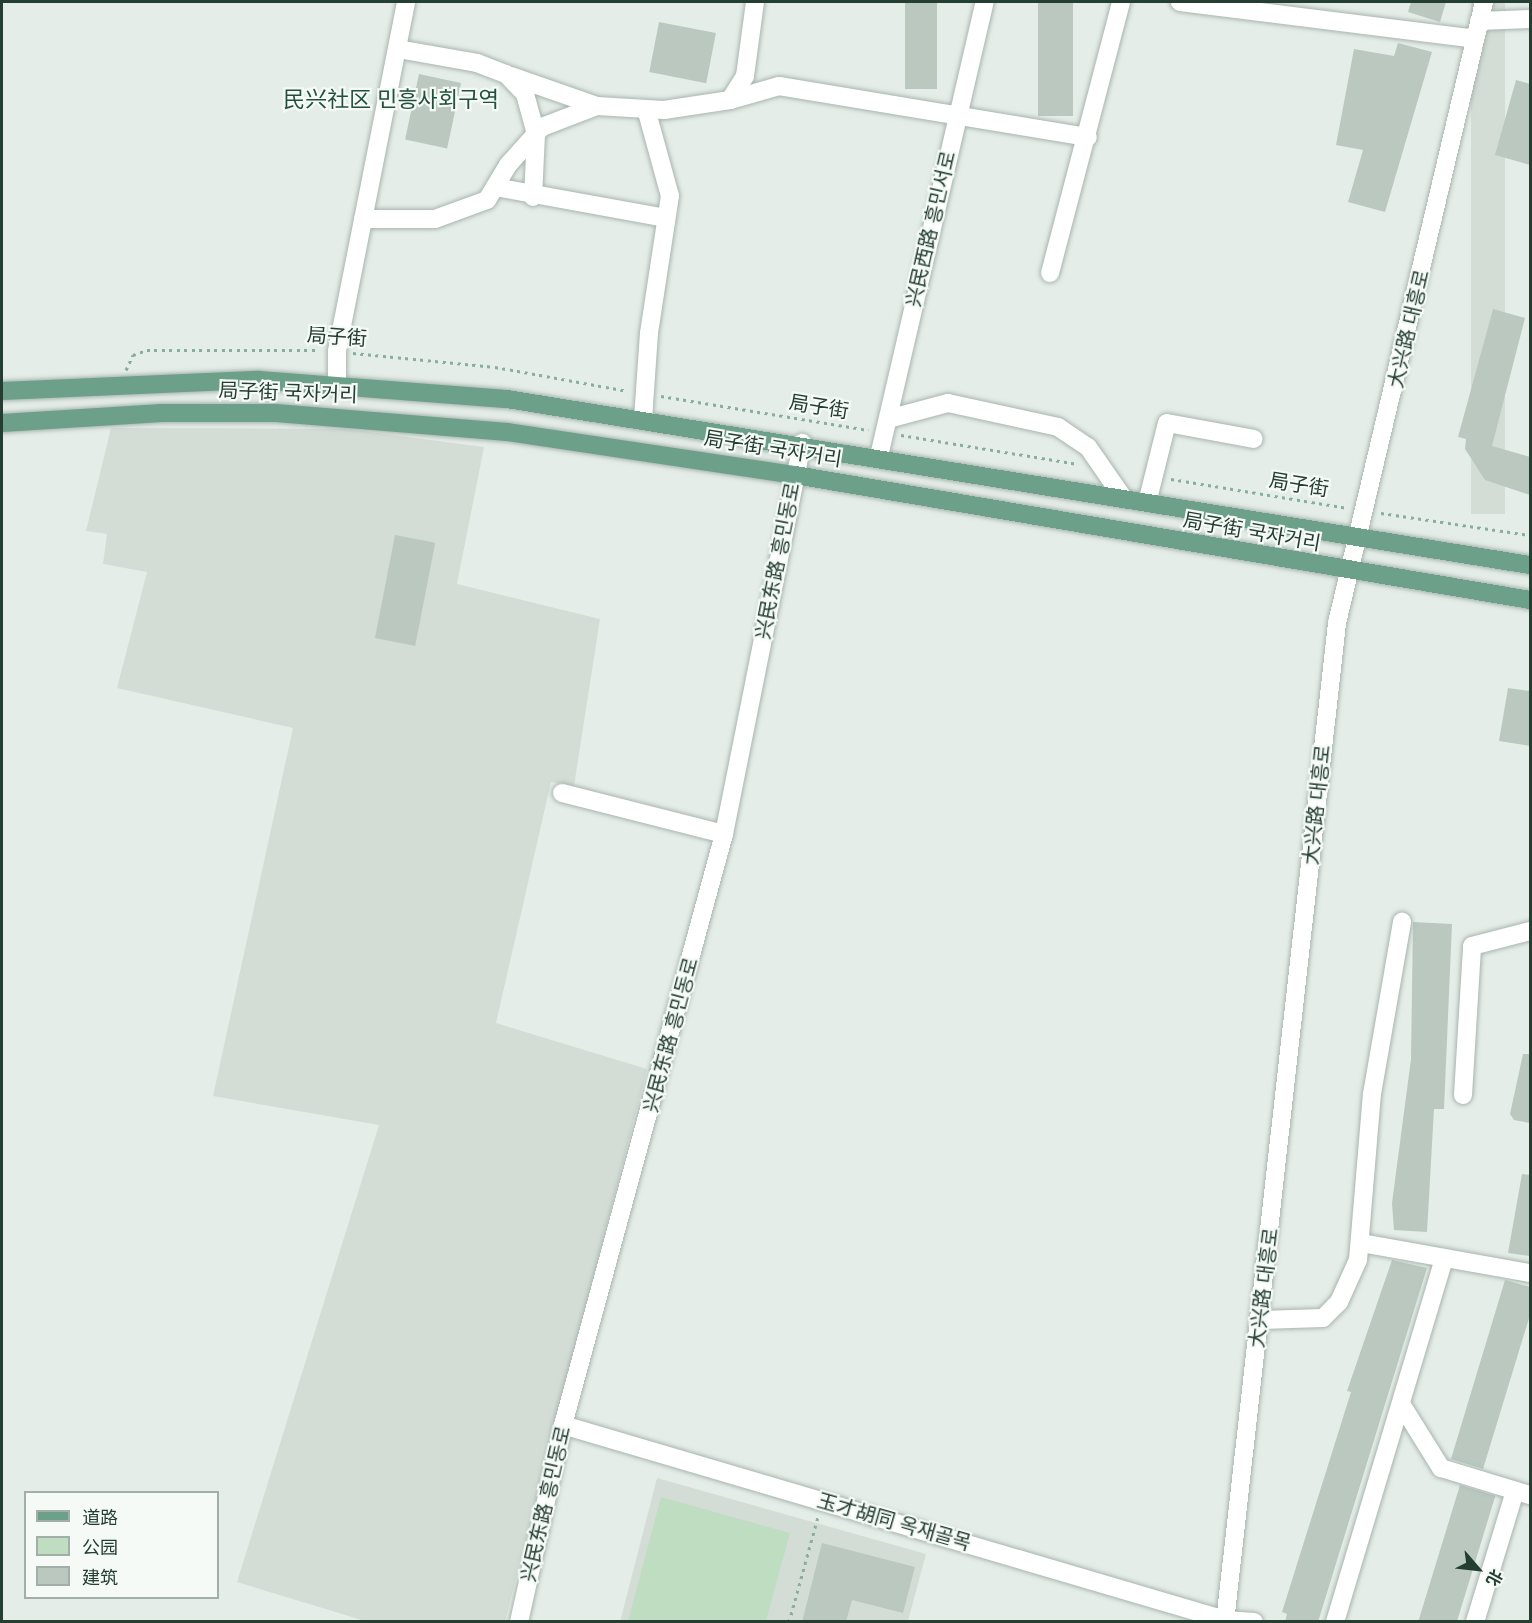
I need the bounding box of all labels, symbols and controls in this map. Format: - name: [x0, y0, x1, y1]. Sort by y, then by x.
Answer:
- district label: 民兴社区 민흥사회구역: [283, 87, 499, 113]
- street label: 兴民西路 흥민서로: [901, 149, 961, 309]
- street label: 大兴路 대흥로: [1384, 267, 1434, 391]
- street label: 局子街: [306, 323, 368, 351]
- street label: 局子街 국자거리: [218, 379, 358, 407]
- street label: 局子街: [787, 390, 851, 424]
- street label: 局子街 국자거리: [702, 426, 844, 472]
- street label: 局子街: [1267, 468, 1331, 502]
- street label: 兴民东路 흥민동로: [751, 481, 805, 641]
- street label: 局子街 국자거리: [1181, 508, 1323, 556]
- street label: 大兴路 대흥로: [1299, 744, 1335, 866]
- street label: 兴民东路 흥민동로: [639, 955, 703, 1115]
- street label: 大兴路 대흥로: [1245, 1227, 1283, 1349]
- street label: 兴民东路 흥민동로: [516, 1424, 576, 1584]
- street label: 玉才胡同 옥재골목: [814, 1489, 974, 1555]
- legend: [24, 1491, 219, 1599]
- text: 道路: [82, 1508, 118, 1528]
- text: 公园: [82, 1538, 118, 1558]
- north arrow: [1448, 1539, 1508, 1599]
- text: 北: [1483, 1567, 1506, 1589]
- text: 建筑: [82, 1568, 118, 1588]

